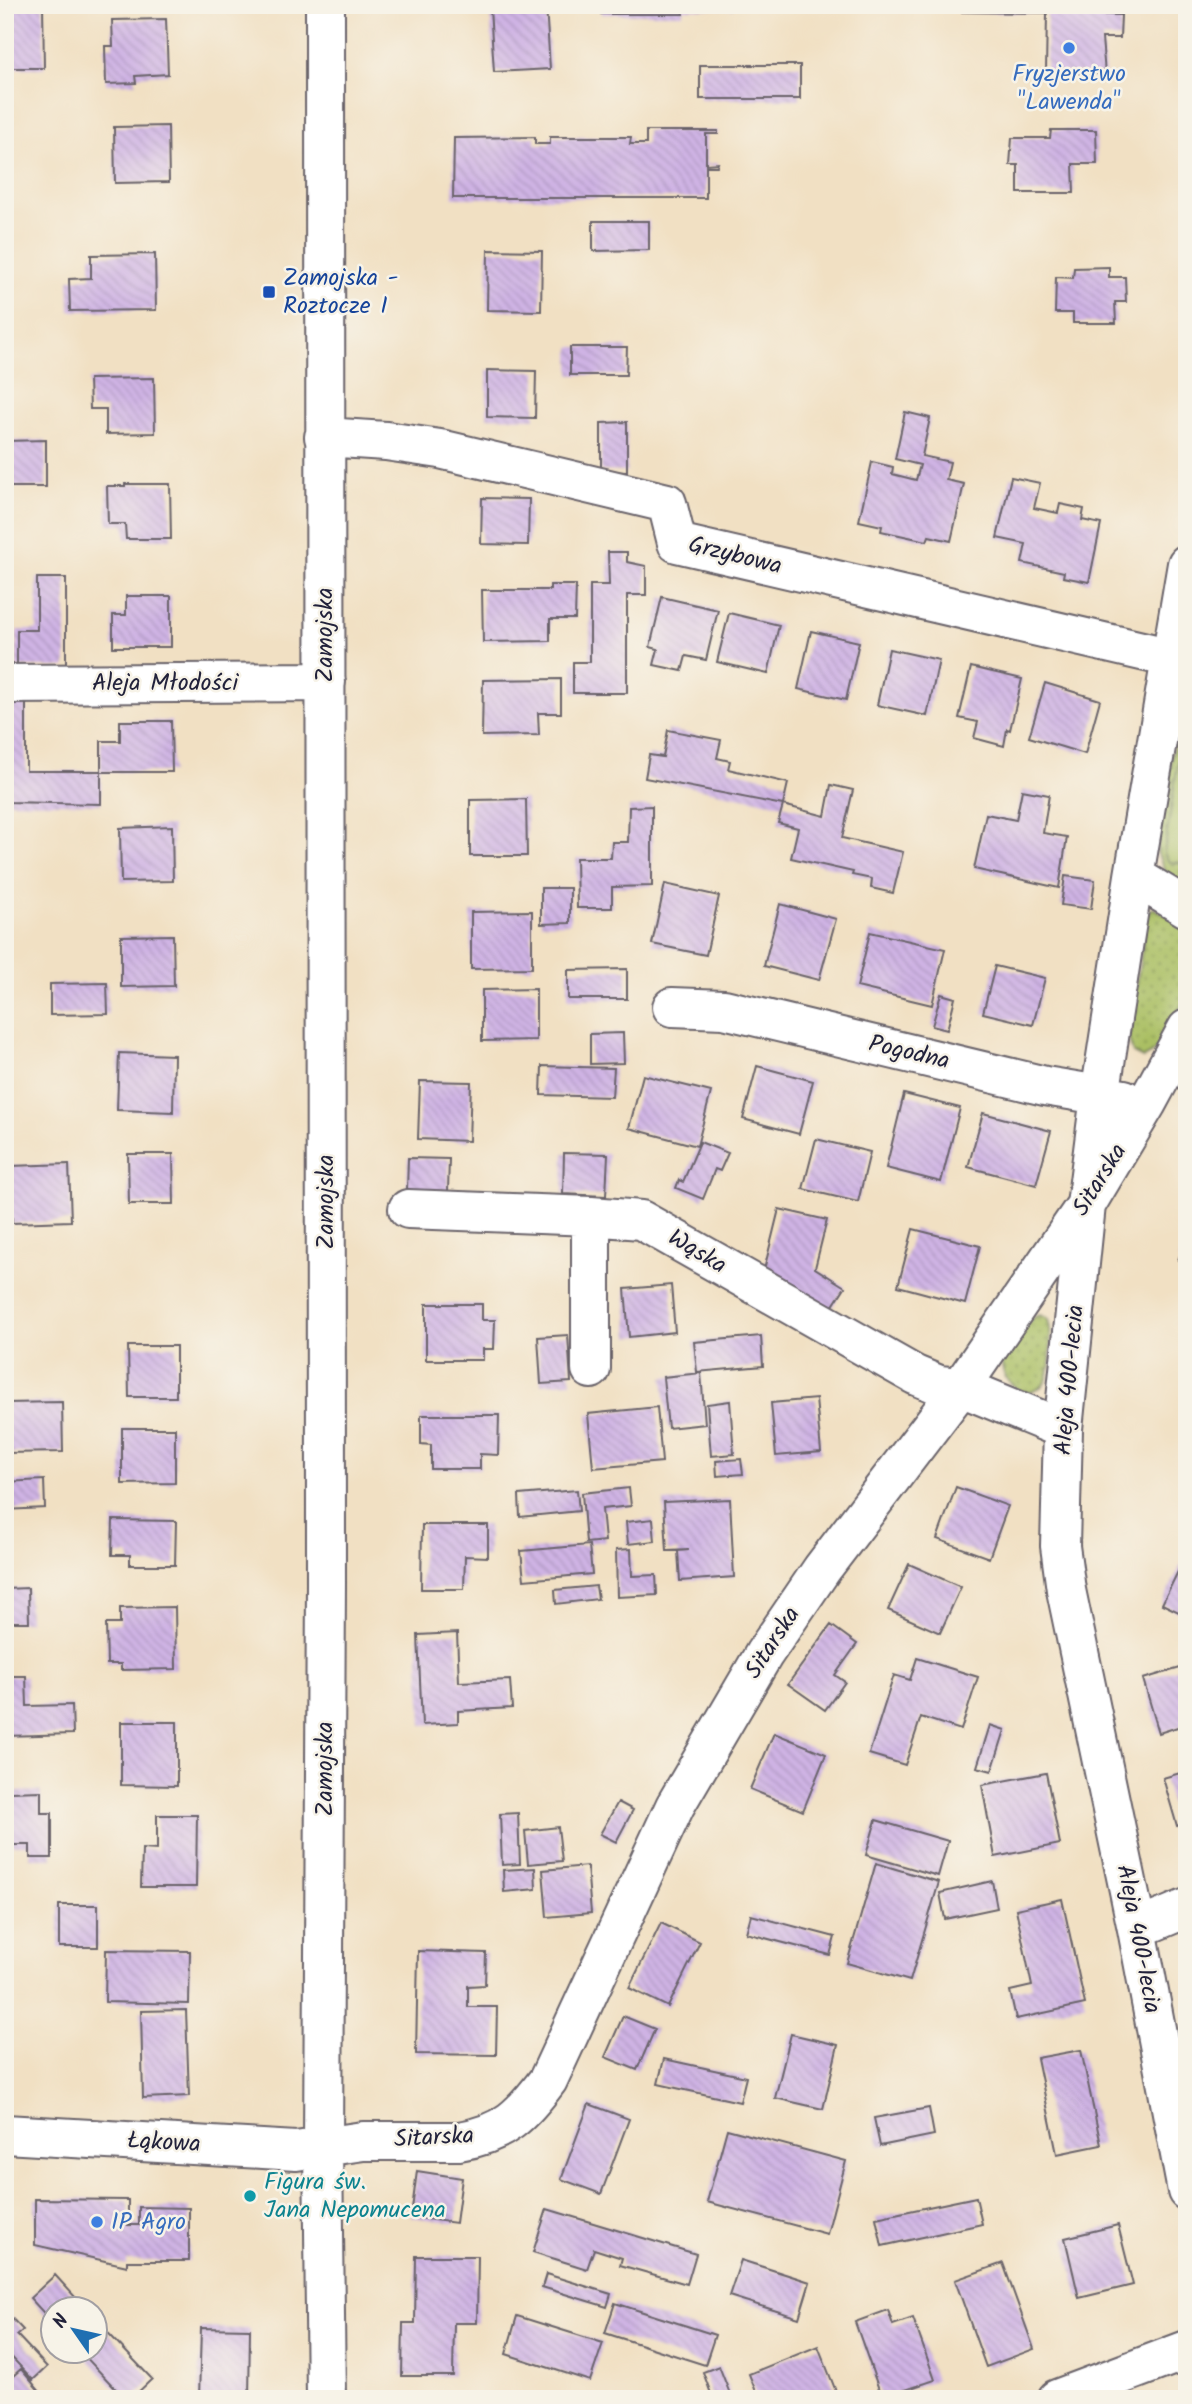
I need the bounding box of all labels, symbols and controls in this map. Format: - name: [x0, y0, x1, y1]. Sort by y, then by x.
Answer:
- marker: Fryzjerstwo "Lawenda": [1061, 40, 1077, 56]
- place label: Fryzjerstwo "Lawenda": [1012, 55, 1126, 122]
- place label: Zamojska - Roztocze I: [283, 259, 399, 326]
- marker: Zamojska - Roztocze I: [261, 284, 277, 300]
- street label: Grzybowa: [684, 526, 786, 586]
- street label: Zamojska: [306, 588, 345, 682]
- street label: Aleja Młodości: [92, 664, 239, 703]
- street label: Pogodna: [865, 1025, 953, 1081]
- street label: Sitarska: [1062, 1136, 1138, 1224]
- street label: Zamojska: [307, 1155, 346, 1249]
- street label: Wąska: [660, 1219, 734, 1285]
- street label: Aleja 400-lecia: [1044, 1303, 1096, 1457]
- street label: Sitarska: [735, 1599, 811, 1687]
- street label: Zamojska: [306, 1722, 345, 1816]
- street label: Aleja 400-lecia: [1104, 1861, 1172, 2017]
- street label: Sitarska: [393, 2116, 475, 2160]
- street label: Łąkowa: [126, 2122, 202, 2164]
- place label: Figura św. Jana Nepomucena: [264, 2163, 446, 2230]
- marker: Figura św. Jana Nepomucena: [242, 2188, 258, 2204]
- place label: IP Agro: [111, 2203, 186, 2242]
- marker: IP Agro: [89, 2214, 105, 2230]
- north arrow: [38, 2296, 108, 2366]
- text: N: [46, 2308, 77, 2335]

